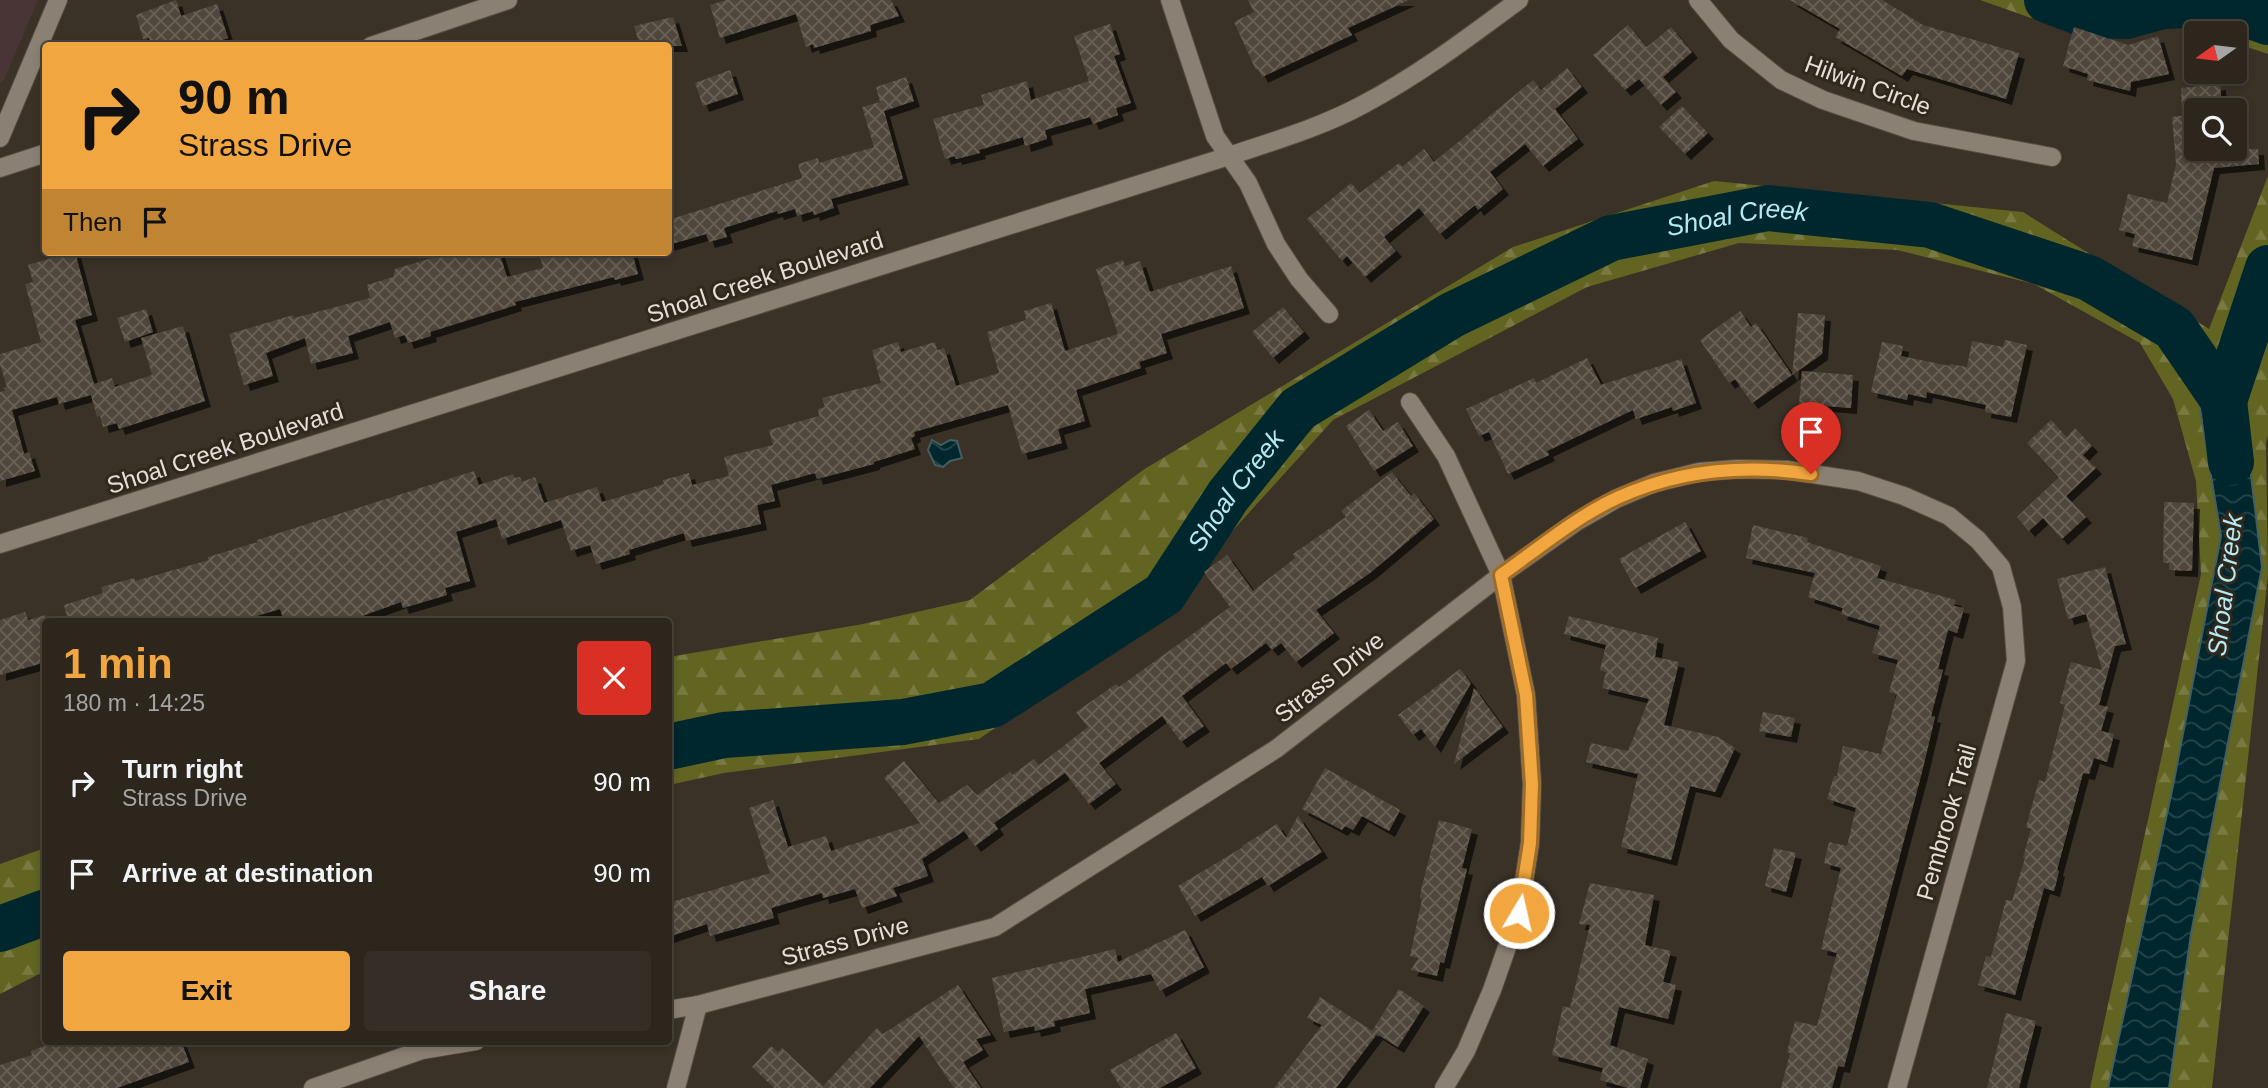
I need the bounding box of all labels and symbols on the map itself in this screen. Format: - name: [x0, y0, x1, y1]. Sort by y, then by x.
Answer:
- north arrow: [2184, 21, 2247, 84]
- street label: Hilwin Circle: [1801, 50, 1935, 120]
- water label: Shoal Creek: [1664, 193, 1811, 242]
- street label: Shoal Creek Boulevard: [643, 226, 887, 328]
- street label: Shoal Creek Boulevard: [103, 397, 347, 499]
- pin: [1781, 402, 1841, 474]
- water label: Shoal Creek: [1181, 422, 1291, 557]
- water label: Shoal Creek: [2201, 510, 2249, 658]
- street label: Strass Drive: [1269, 626, 1389, 728]
- street label: Pembrook Trail: [1911, 741, 1981, 903]
- position arrow: [1482, 876, 1556, 950]
- street label: Strass Drive: [778, 911, 912, 971]

